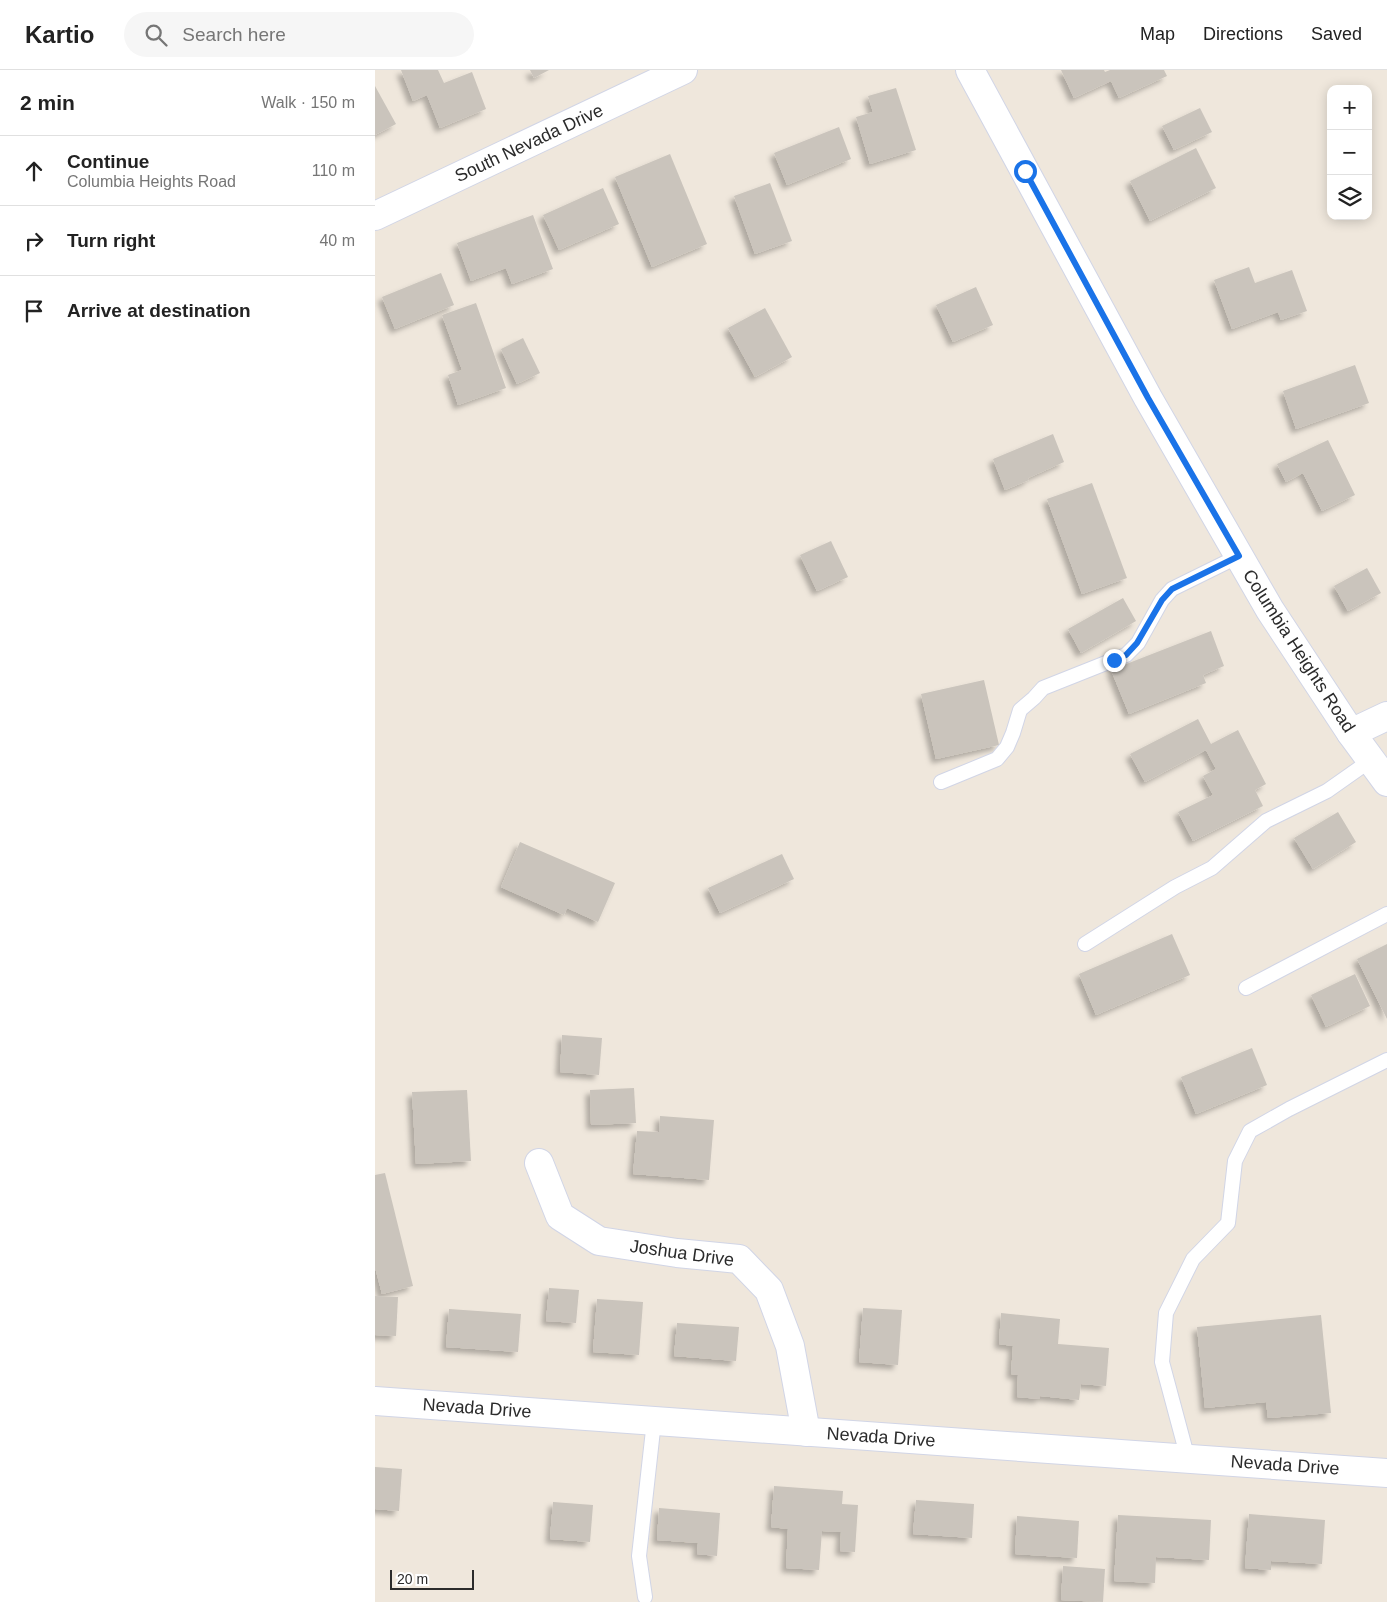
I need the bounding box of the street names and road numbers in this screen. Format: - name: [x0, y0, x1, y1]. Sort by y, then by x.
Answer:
- street label: South Nevada Drive: [452, 100, 606, 186]
- street label: Columbia Heights Road: [1239, 566, 1359, 736]
- street label: Joshua Drive: [629, 1236, 735, 1270]
- street label: Nevada Drive: [422, 1394, 532, 1422]
- street label: Nevada Drive: [826, 1423, 936, 1451]
- street label: Nevada Drive: [1230, 1451, 1340, 1479]

